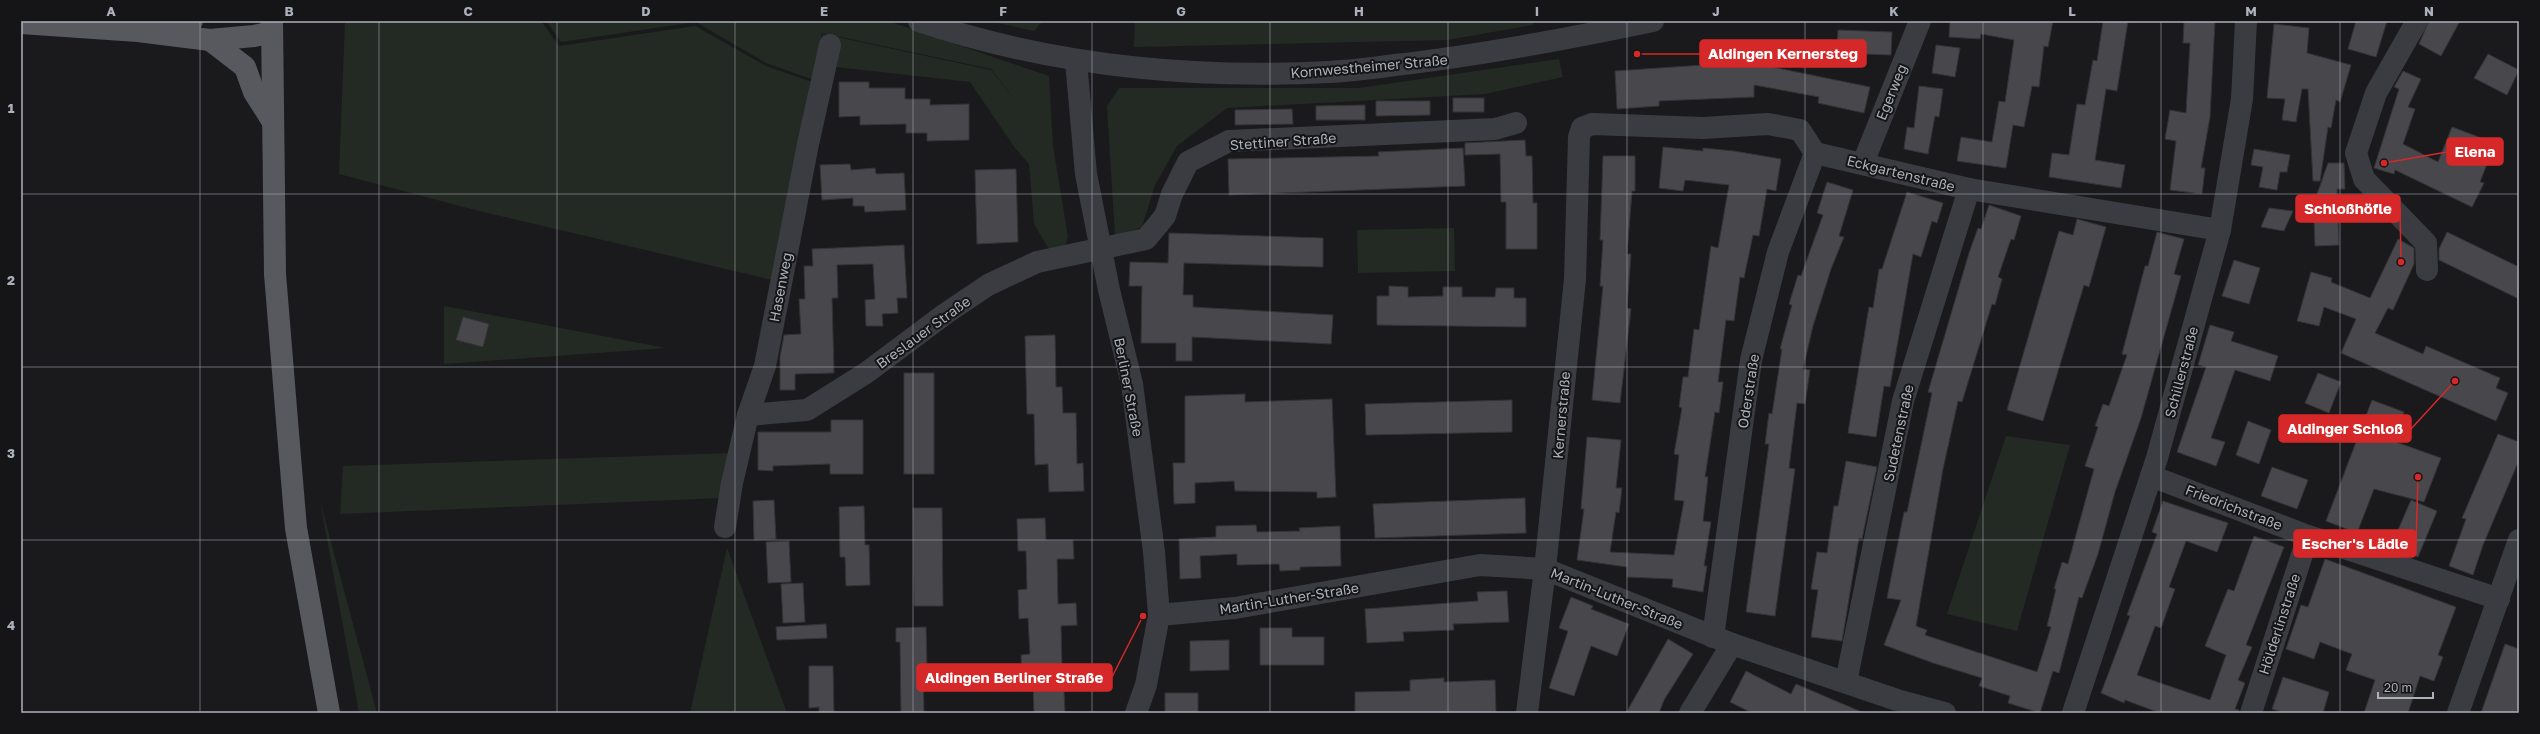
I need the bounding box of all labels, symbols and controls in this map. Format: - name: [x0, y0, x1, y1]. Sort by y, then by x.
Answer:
- text: A: [106, 3, 116, 19]
- text: B: [284, 3, 294, 19]
- text: C: [463, 3, 473, 19]
- text: D: [641, 3, 651, 19]
- text: E: [820, 3, 828, 19]
- text: F: [999, 3, 1007, 19]
- text: G: [1176, 3, 1186, 19]
- text: H: [1354, 3, 1364, 19]
- text: I: [1535, 3, 1539, 19]
- text: J: [1712, 3, 1720, 19]
- text: K: [1889, 3, 1899, 19]
- text: L: [2068, 3, 2076, 19]
- text: M: [2245, 3, 2257, 19]
- text: N: [2424, 3, 2434, 19]
- callout: Aldingen Kernersteg: [1700, 40, 1866, 67]
- text: Aldingen Kernersteg: [1708, 44, 1858, 62]
- street label: Kornwestheimer Straße: [1290, 51, 1448, 81]
- street label: Egerweg: [1872, 62, 1910, 122]
- text: 1: [8, 100, 15, 116]
- street label: Stettiner Straße: [1229, 129, 1337, 153]
- callout: Elena: [2447, 138, 2503, 165]
- text: Elena: [2455, 142, 2496, 160]
- street label: Eckgartenstraße: [1845, 151, 1957, 195]
- callout: Schloßhöfle: [2296, 195, 2400, 222]
- text: Schloßhöfle: [2304, 199, 2392, 217]
- street label: Hasenweg: [765, 251, 795, 323]
- text: 2: [7, 272, 15, 288]
- street label: Breslauer Straße: [873, 292, 973, 372]
- street label: Schillerstraße: [2161, 324, 2201, 420]
- street label: Berliner Straße: [1111, 336, 1147, 438]
- street label: Oderstraße: [1734, 353, 1762, 429]
- street label: Kernerstraße: [1549, 371, 1573, 459]
- street label: Sudetenstraße: [1879, 383, 1917, 483]
- callout: Aldinger Schloß: [2279, 415, 2411, 442]
- text: Aldinger Schloß: [2287, 419, 2403, 437]
- text: 3: [7, 445, 15, 461]
- street label: Friedrichstraße: [2183, 481, 2285, 533]
- callout: Escher's Lädle: [2294, 530, 2416, 557]
- text: Escher's Lädle: [2302, 534, 2409, 552]
- street label: Martin-Luther-Straße: [1548, 564, 1686, 632]
- street label: Hölderlinstraße: [2255, 571, 2303, 677]
- street label: Martin-Luther-Straße: [1218, 579, 1360, 617]
- text: 4: [7, 617, 15, 633]
- callout: Aldingen Berliner Straße: [917, 664, 1112, 691]
- text: Aldingen Berliner Straße: [925, 668, 1103, 686]
- scale bar: [2378, 674, 2433, 700]
- text: 20 m: [2384, 680, 2412, 695]

